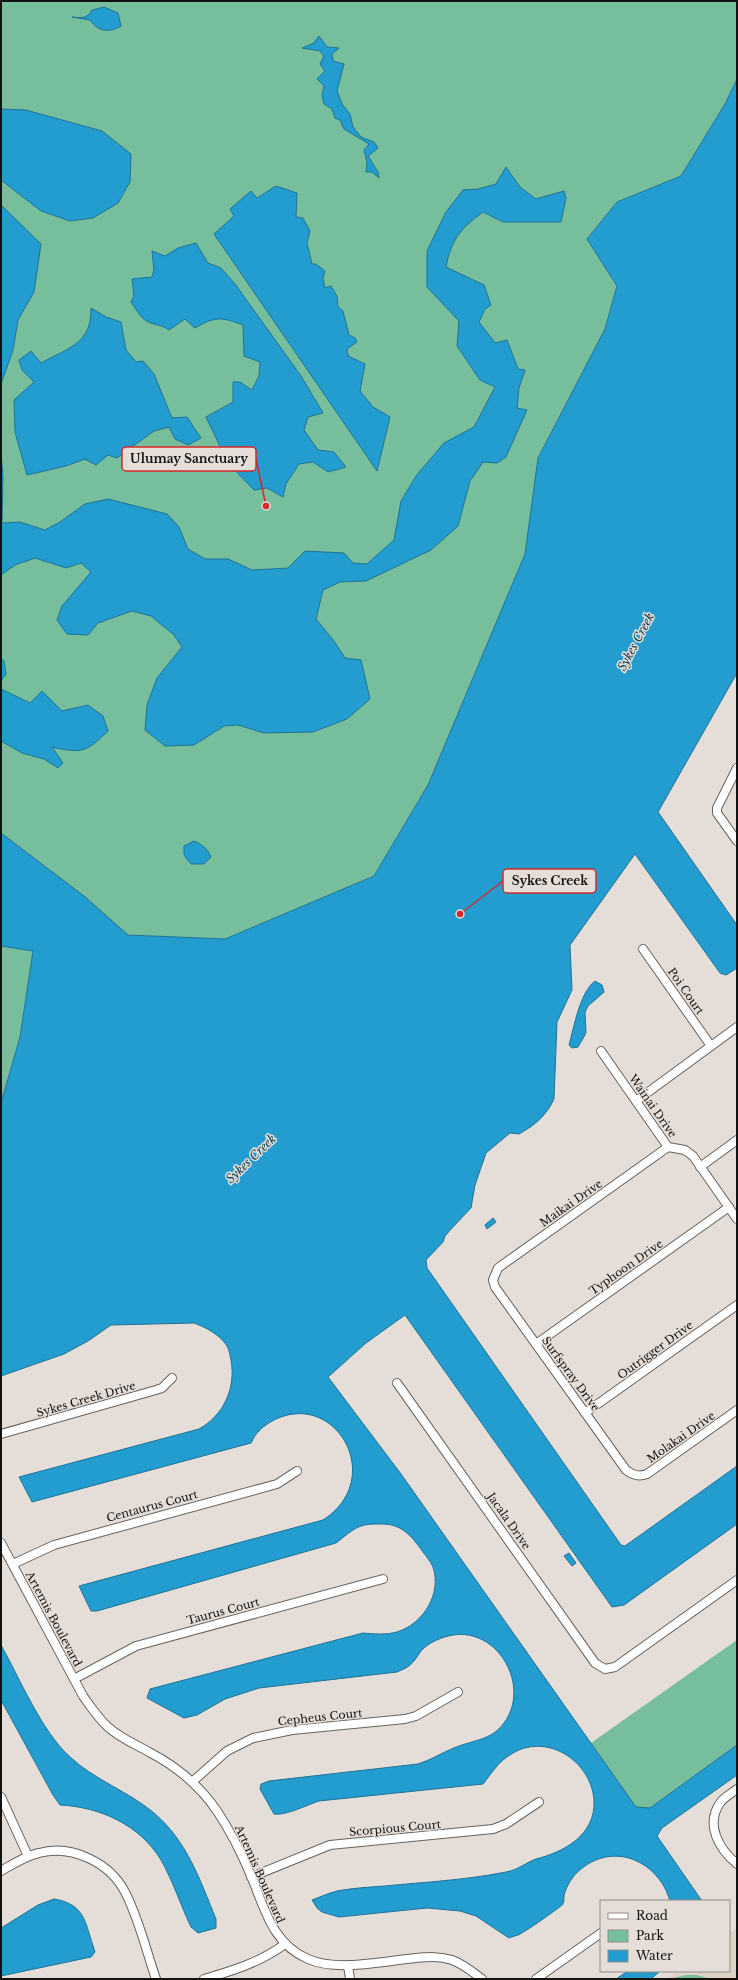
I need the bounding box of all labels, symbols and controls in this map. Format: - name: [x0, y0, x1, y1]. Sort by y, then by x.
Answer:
- callout: Ulumay Sanctuary: [122, 447, 256, 471]
- text: Ulumay Sanctuary: [130, 451, 248, 466]
- water label: Sykes Creek: [614, 610, 657, 673]
- callout: Sykes Creek: [503, 869, 596, 893]
- text: Sykes Creek: [512, 873, 589, 888]
- street label: Poi Court: [665, 965, 708, 1018]
- street label: Wainai Drive: [626, 1071, 680, 1140]
- water label: Sykes Creek: [223, 1131, 279, 1186]
- street label: Maikai Drive: [537, 1176, 605, 1230]
- street label: Typhoon Drive: [586, 1236, 666, 1298]
- street label: Outrigger Drive: [615, 1318, 695, 1382]
- street label: Surfspray Drive: [539, 1334, 603, 1414]
- street label: Sykes Creek Drive: [35, 1378, 137, 1420]
- street label: Molakai Drive: [644, 1408, 718, 1466]
- street label: Centaurus Court: [105, 1487, 200, 1525]
- street label: Jacala Drive: [483, 1488, 534, 1552]
- street label: Artemis Boulevard: [22, 1568, 85, 1670]
- street label: Taurus Court: [185, 1594, 262, 1627]
- street label: Cepheus Court: [277, 1706, 364, 1728]
- street label: Scorpious Court: [348, 1817, 442, 1839]
- street label: Artemis Boulevard: [232, 1822, 288, 1926]
- legend: [600, 1900, 730, 1972]
- text: Road: [636, 1908, 668, 1923]
- text: Park: [636, 1928, 664, 1943]
- text: Water: [635, 1948, 673, 1963]

